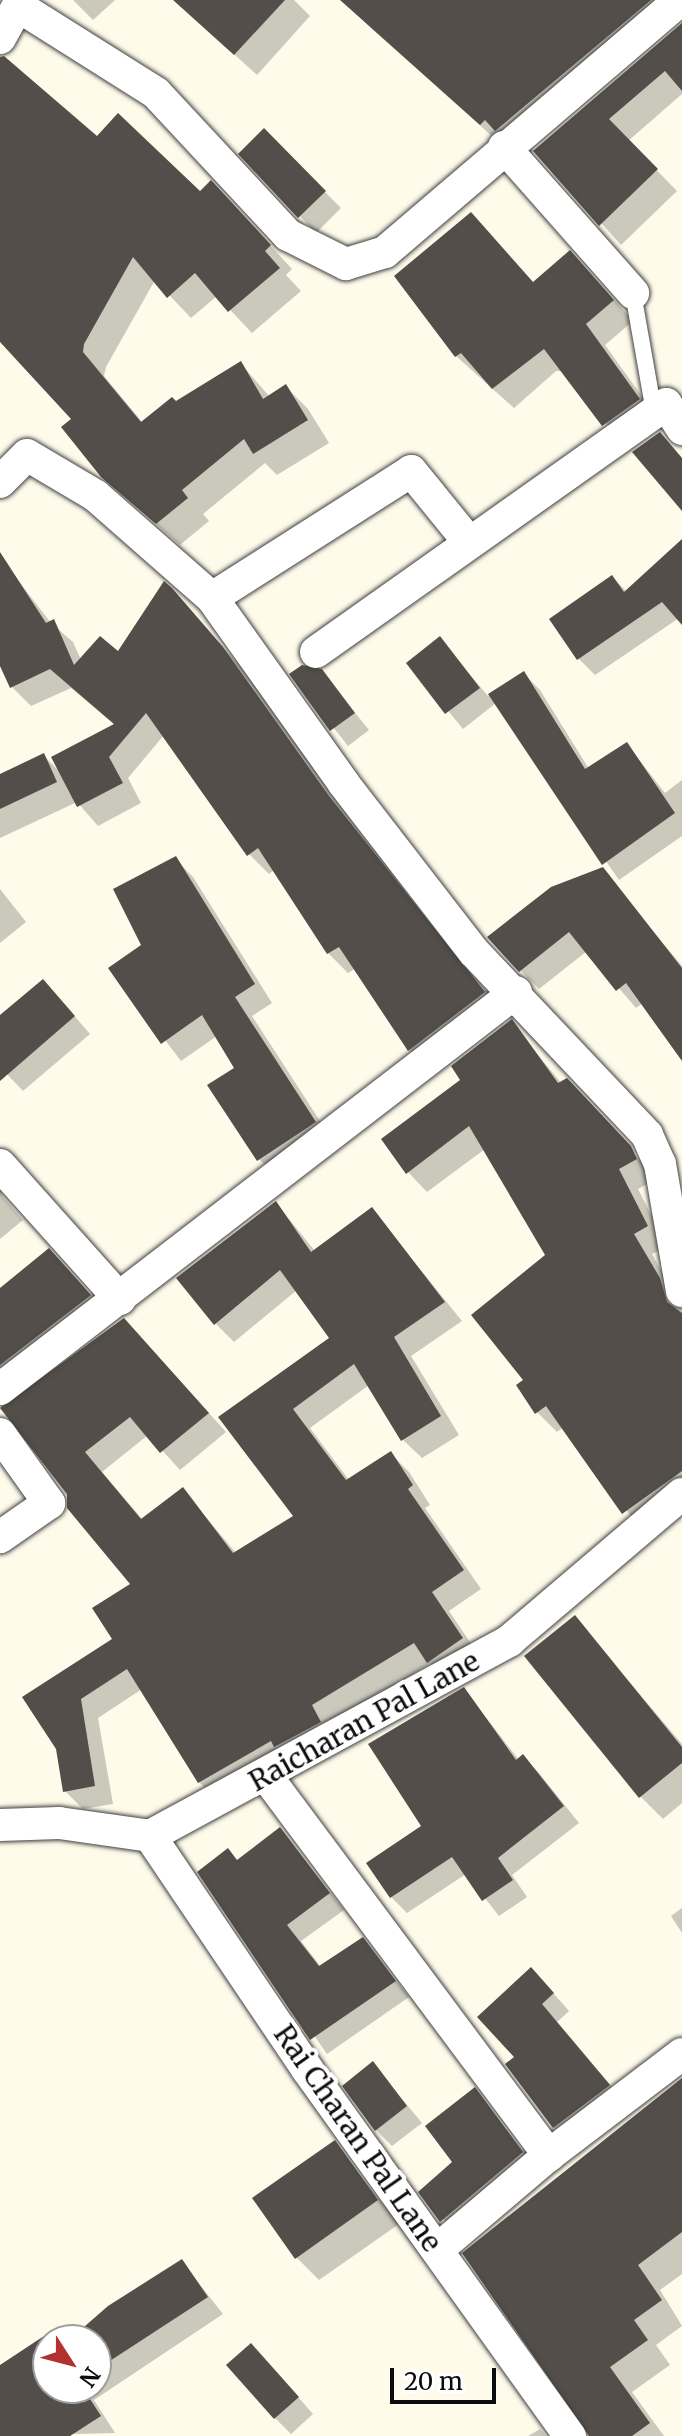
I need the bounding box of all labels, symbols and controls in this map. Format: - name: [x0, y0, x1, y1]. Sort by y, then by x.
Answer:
- street label: Raicharan Pal Lane: [243, 1644, 485, 1798]
- street label: Rai Charan Pal Lane: [267, 2018, 449, 2258]
- north arrow: [32, 2324, 112, 2404]
- scale bar: [394, 2352, 500, 2402]
- text: N: [73, 2362, 106, 2392]
- text: 20 m: [404, 2366, 463, 2397]

